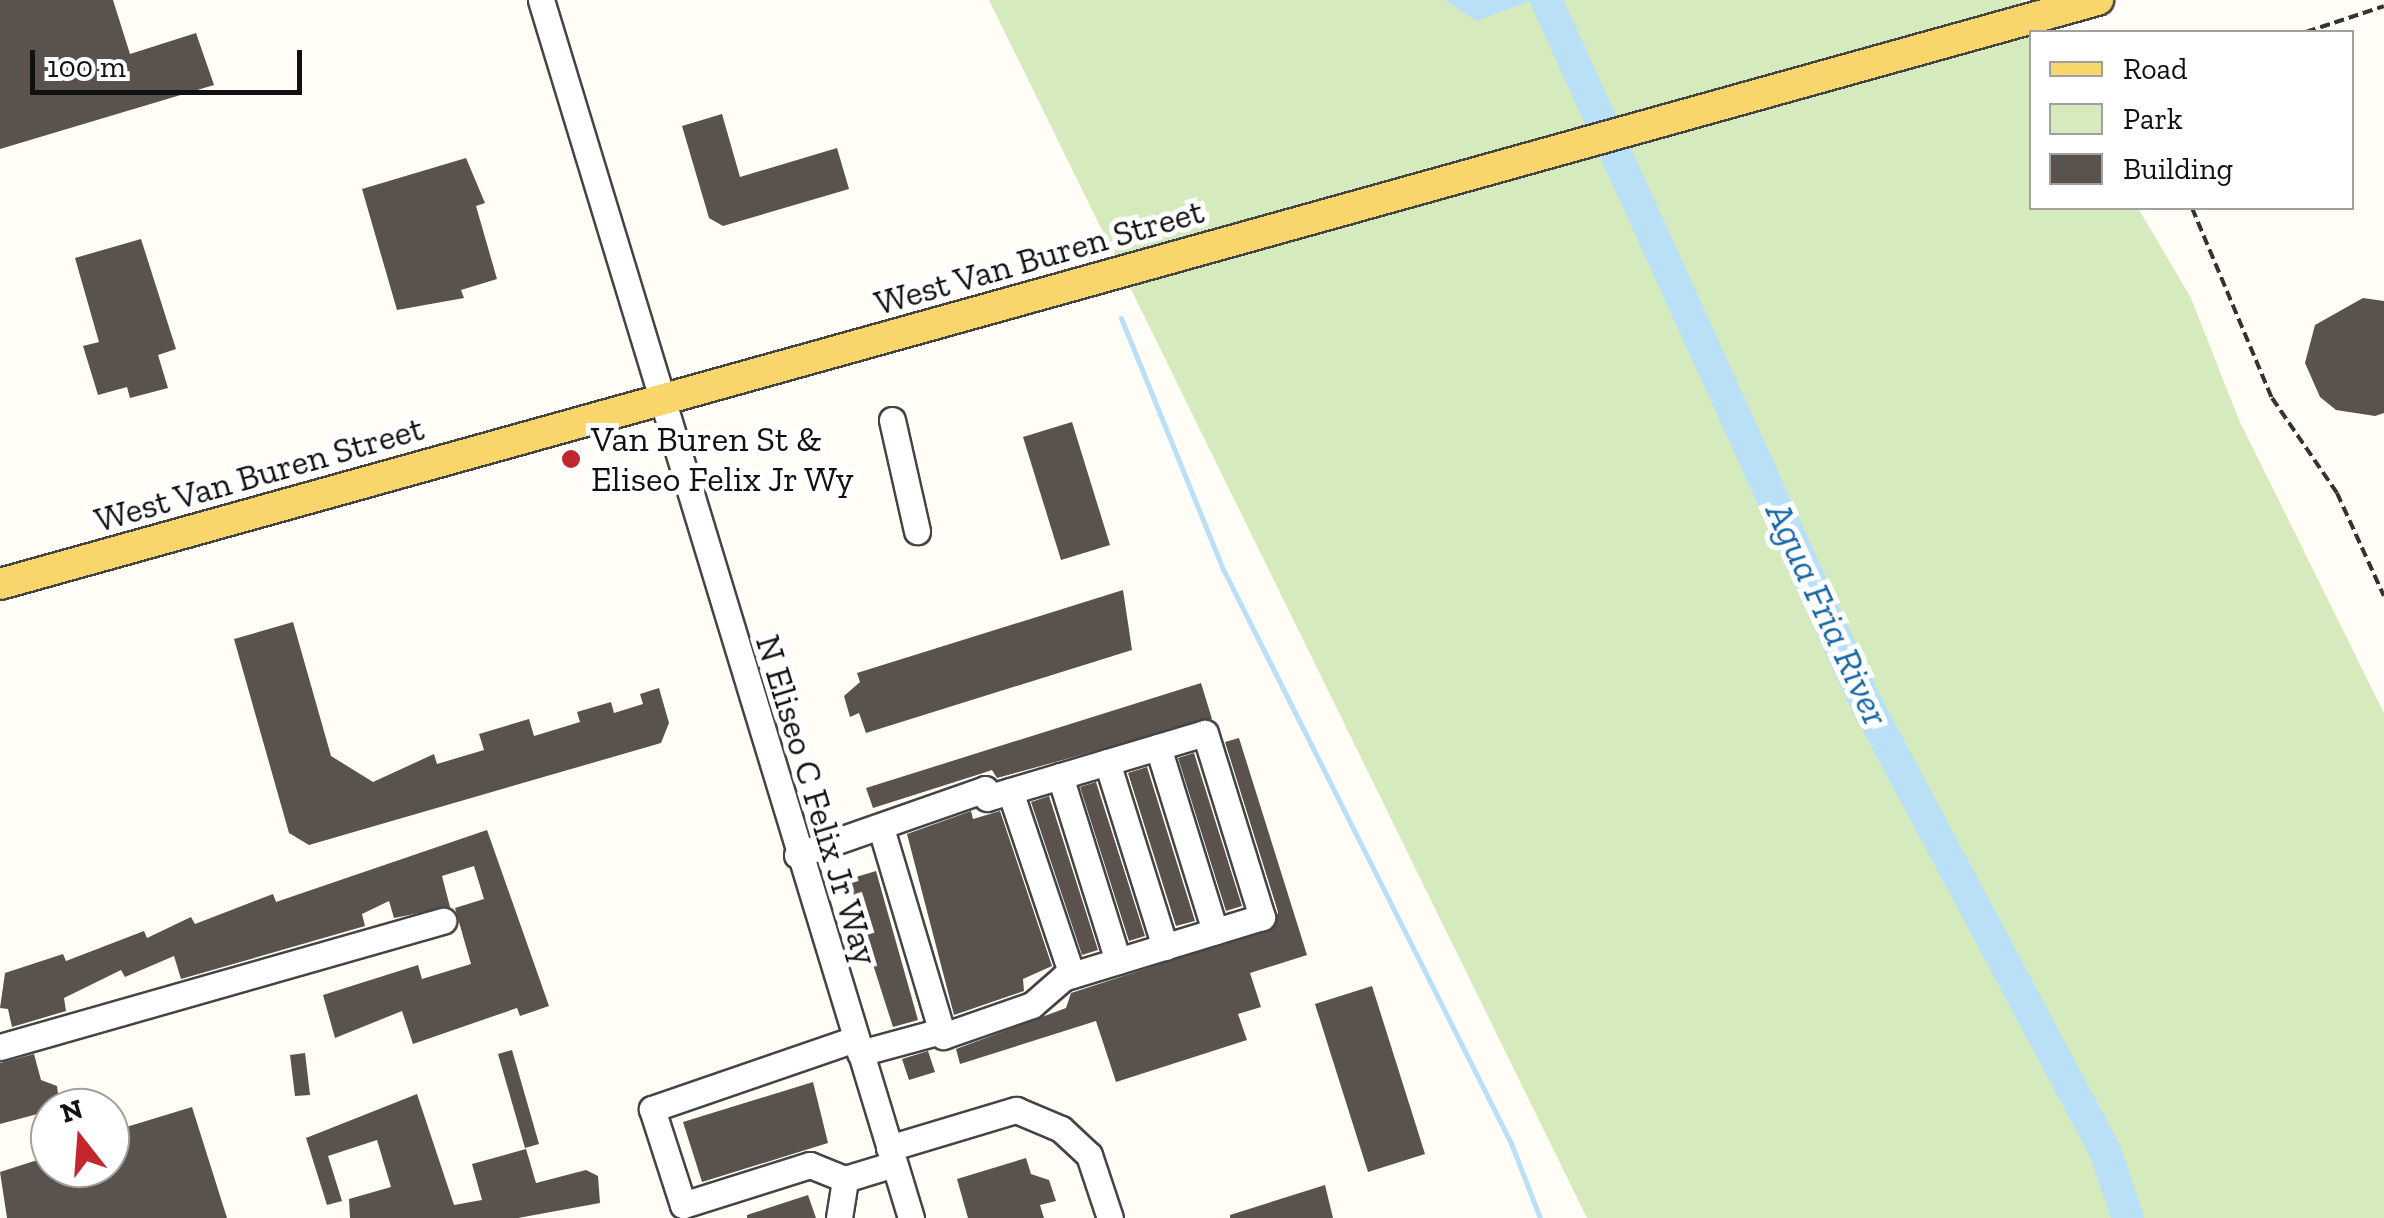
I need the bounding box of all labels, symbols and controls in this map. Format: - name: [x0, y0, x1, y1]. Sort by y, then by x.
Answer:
- scale bar: [35, 30, 308, 92]
- legend: [2029, 30, 2354, 210]
- text: 100 m: [47, 49, 126, 85]
- text: Road: [2123, 51, 2188, 87]
- text: Park: [2123, 101, 2183, 137]
- text: Building: [2123, 151, 2233, 187]
- street label: West Van Buren Street: [869, 190, 1209, 324]
- street label: West Van Buren Street: [89, 407, 429, 541]
- place label: Van Buren St & Eliseo Felix Jr Wy: [591, 418, 856, 500]
- marker: Van Buren St & Eliseo Felix Jr Wy: [560, 448, 582, 470]
- water label: Agua Fria River: [1755, 495, 1899, 733]
- street label: N Eliseo C Felix Jr Way: [746, 629, 888, 971]
- north arrow: [30, 1088, 130, 1188]
- text: N: [57, 1092, 87, 1130]

